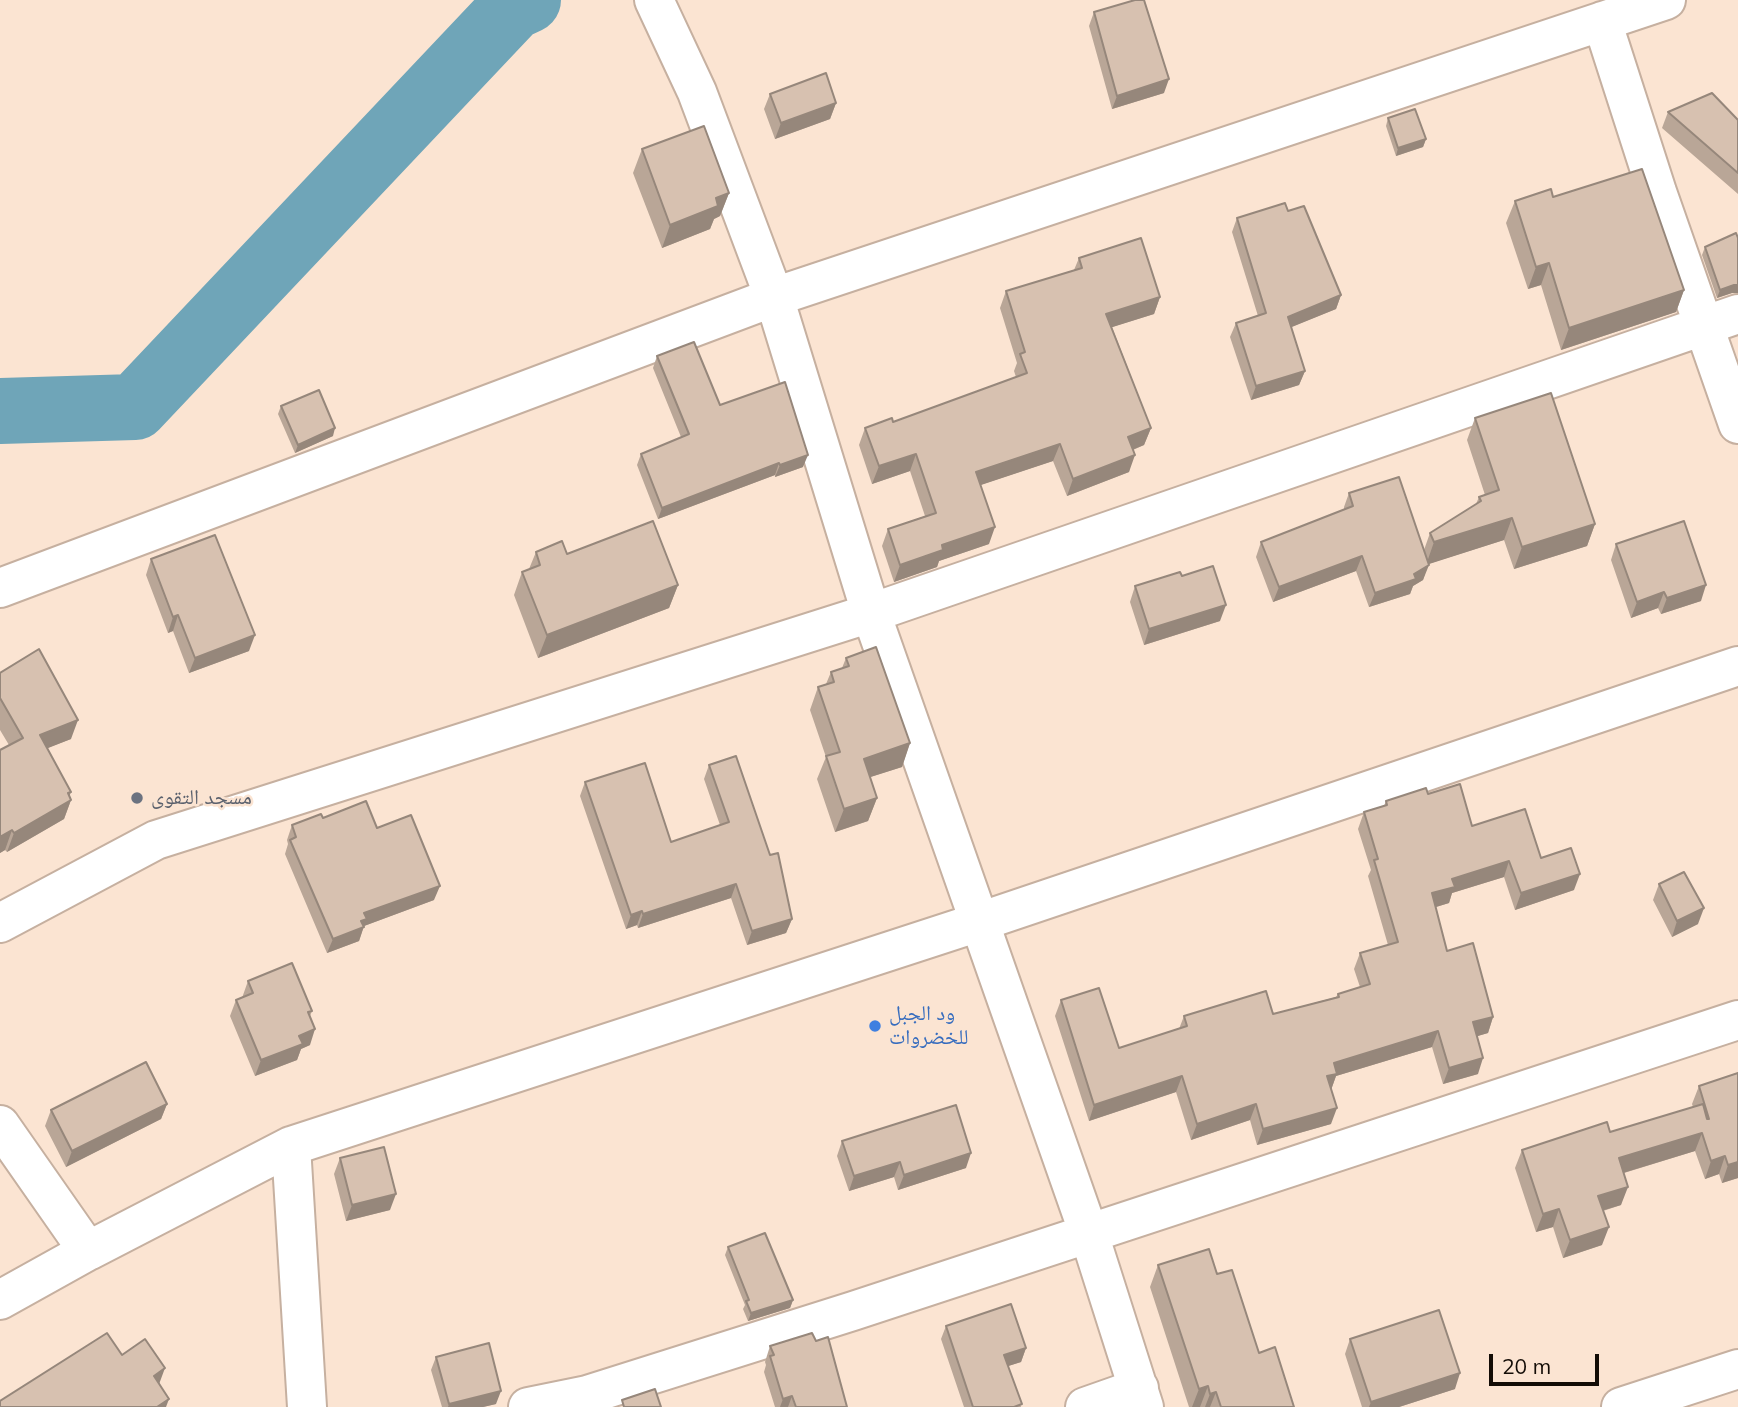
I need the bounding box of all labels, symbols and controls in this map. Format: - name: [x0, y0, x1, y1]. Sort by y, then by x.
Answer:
- place label: مسجد التقوى: [151, 785, 252, 811]
- marker: مسجد التقوى: [129, 790, 145, 806]
- place label: ود الجبل للخضروات: [889, 1001, 968, 1051]
- marker: ود الجبل للخضروات: [867, 1018, 883, 1034]
- scale bar: [1493, 1340, 1603, 1384]
- text: 20 m: [1502, 1353, 1551, 1379]

